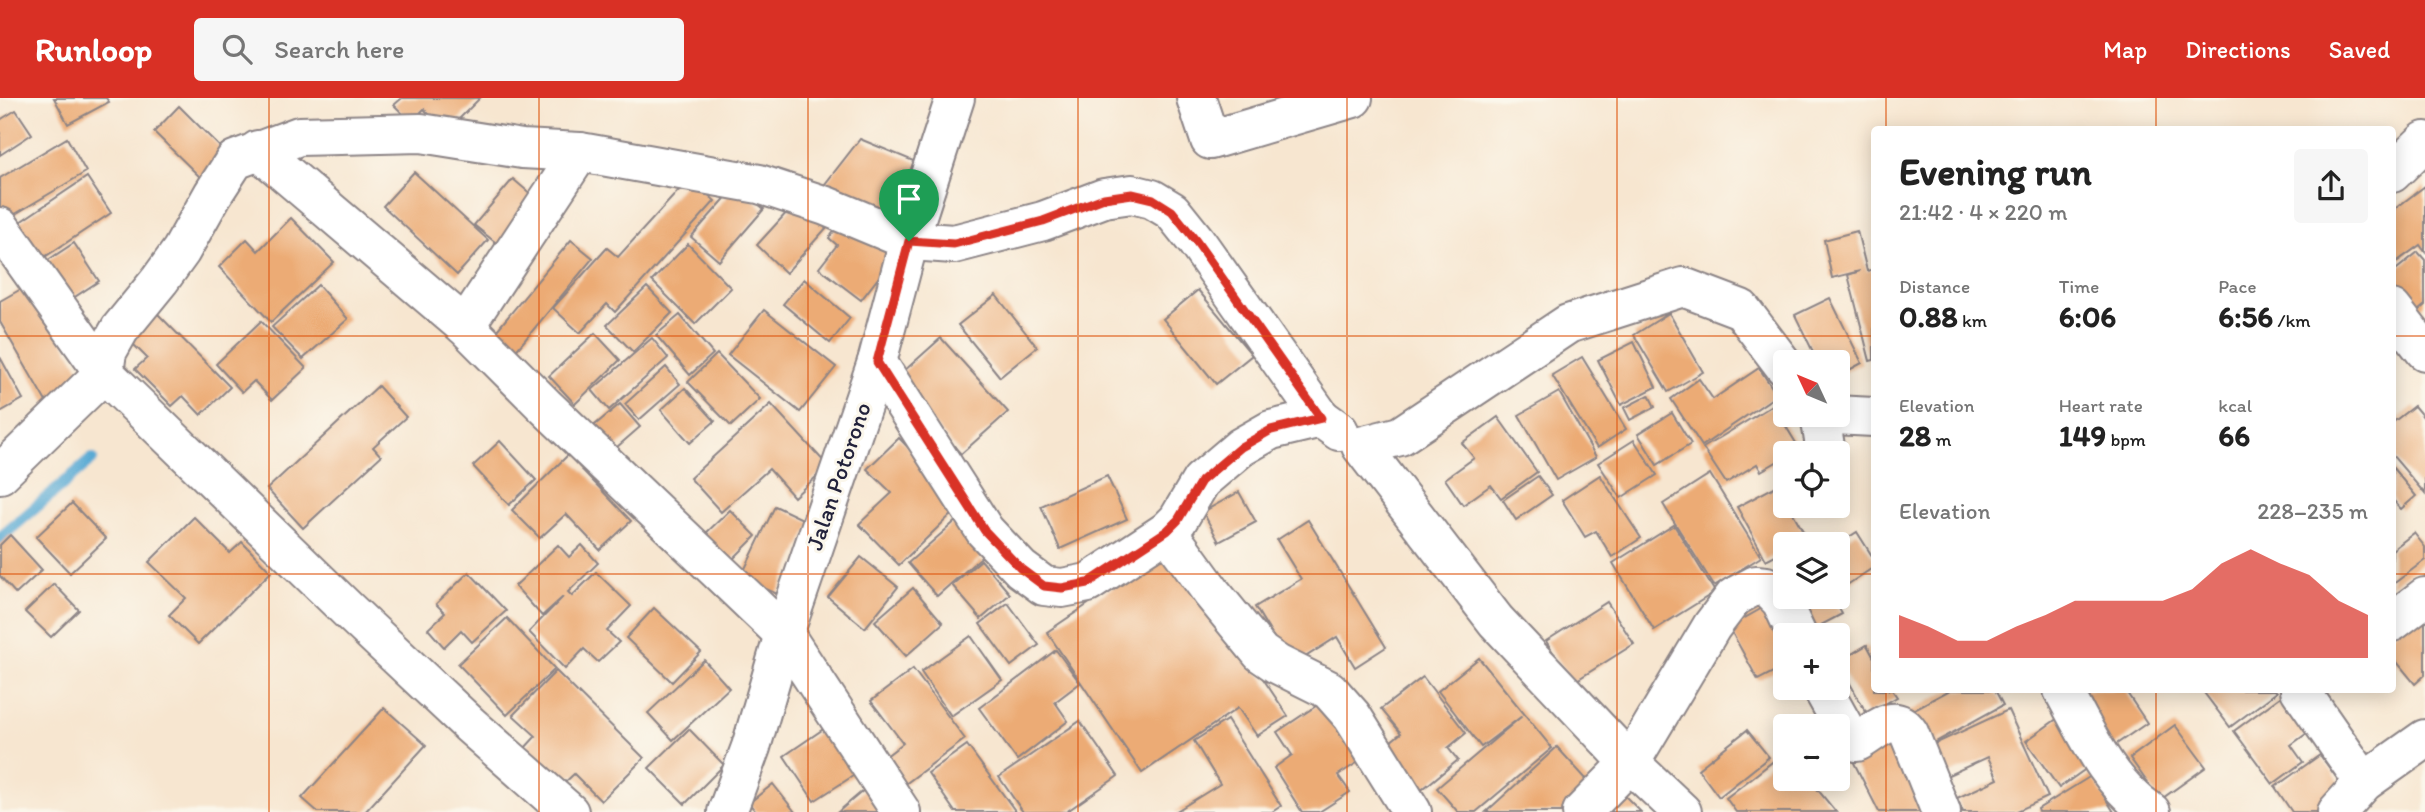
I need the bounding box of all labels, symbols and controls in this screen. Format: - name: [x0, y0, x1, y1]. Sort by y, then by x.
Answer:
- search box: [194, 18, 684, 81]
- text: Runloop: [35, 30, 152, 69]
- icon: search: [218, 30, 256, 68]
- text: Search here: [274, 33, 405, 65]
- text: Map: [2103, 35, 2147, 64]
- text: Directions: [2185, 35, 2291, 64]
- text: Saved: [2329, 35, 2390, 64]
- text: Evening run: [1899, 149, 2092, 195]
- button: share: [2294, 149, 2368, 223]
- pin: [879, 169, 939, 241]
- icon: arrive: [890, 180, 928, 218]
- text: 21:42 · 4 × 220 m: [1899, 198, 2068, 226]
- text: Distance: [1899, 275, 1970, 298]
- text: Time: [2059, 275, 2099, 298]
- text: Pace: [2218, 275, 2256, 298]
- text: 0.88: [1899, 298, 1958, 335]
- text: 6:06: [2059, 298, 2116, 335]
- text: 6:56: [2218, 298, 2273, 335]
- text: km: [1958, 309, 1987, 332]
- text: /km: [2273, 309, 2311, 332]
- north arrow: [1773, 350, 1850, 427]
- map controls: [1773, 350, 1850, 791]
- text: Elevation: [1899, 394, 1975, 417]
- text: Heart rate: [2059, 394, 2143, 417]
- text: kcal: [2218, 394, 2252, 417]
- street label: Jalan Potorono: [799, 398, 877, 554]
- text: 28: [1899, 417, 1931, 454]
- text: 149: [2059, 417, 2106, 454]
- text: 66: [2218, 417, 2250, 454]
- text: m: [1931, 428, 1952, 451]
- text: bpm: [2106, 428, 2146, 451]
- button: locate: [1773, 441, 1850, 518]
- text: Elevation: [1899, 497, 1990, 525]
- text: 228–235 m: [2257, 497, 2368, 525]
- button: layers: [1773, 532, 1850, 609]
- button: +: [1773, 623, 1850, 700]
- button: −: [1773, 714, 1850, 791]

